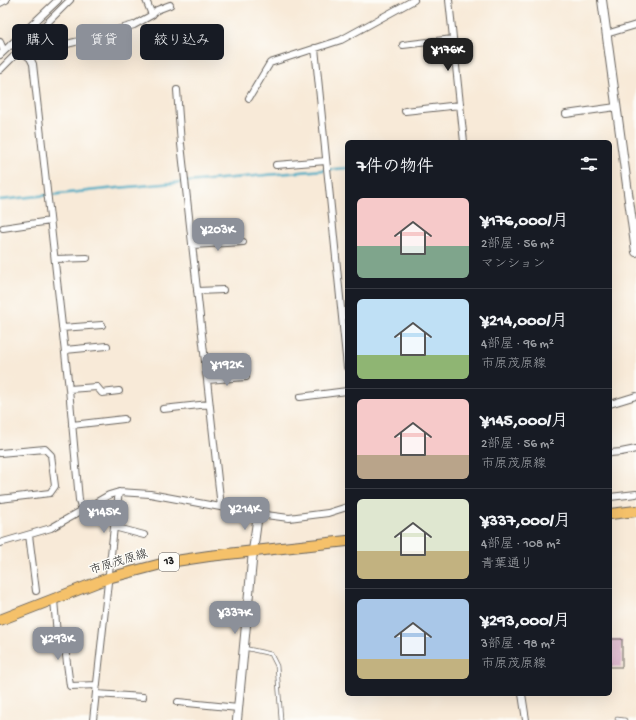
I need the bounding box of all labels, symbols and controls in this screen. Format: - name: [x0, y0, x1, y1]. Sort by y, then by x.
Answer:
- chip: 購入: [12, 24, 68, 60]
- chip: 賃貸: [76, 24, 132, 60]
- chip: 絞り込み: [140, 24, 224, 60]
- pin: ¥176K: [420, 38, 476, 72]
- text: ¥176K: [432, 43, 464, 58]
- icon: filters: [578, 153, 600, 175]
- text: 7件の物件: [357, 158, 434, 178]
- text: ¥176,000/月: [481, 212, 569, 232]
- icon: home: [389, 214, 437, 262]
- pin: ¥203K: [190, 218, 246, 252]
- text: ¥203K: [201, 223, 235, 238]
- text: 2部屋 · 56 m²: [481, 237, 555, 252]
- text: マンション: [481, 257, 545, 272]
- text: ¥214,000/月: [481, 312, 568, 332]
- icon: home: [389, 315, 437, 363]
- text: 4部屋 · 96 m²: [481, 337, 554, 352]
- pin: ¥192K: [199, 353, 255, 387]
- text: 市原茂原線: [481, 357, 546, 372]
- text: ¥192K: [211, 358, 243, 373]
- text: ¥145,000/月: [481, 412, 568, 432]
- icon: home: [389, 415, 437, 463]
- text: 2部屋 · 56 m²: [481, 437, 555, 452]
- text: 市原茂原線: [481, 457, 546, 472]
- pin: ¥214K: [217, 497, 273, 531]
- pin: ¥145K: [76, 500, 132, 534]
- text: ¥214K: [230, 502, 260, 517]
- text: ¥145K: [88, 505, 120, 520]
- text: ¥337,000/月: [481, 512, 571, 532]
- icon: home: [389, 515, 437, 563]
- text: 4部屋 · 108 m²: [481, 537, 561, 552]
- street label: 市原茂原線: [88, 547, 150, 578]
- road number: 13: [159, 553, 179, 571]
- text: 青葉通り: [481, 557, 533, 572]
- pin: ¥337K: [207, 601, 263, 635]
- text: ¥337K: [218, 606, 252, 621]
- text: ¥293,000/月: [481, 612, 570, 632]
- icon: home: [389, 615, 437, 663]
- pin: ¥293K: [30, 627, 86, 661]
- text: ¥293K: [42, 632, 74, 647]
- text: 3部屋 · 98 m²: [481, 637, 555, 652]
- text: 市原茂原線: [481, 657, 546, 672]

